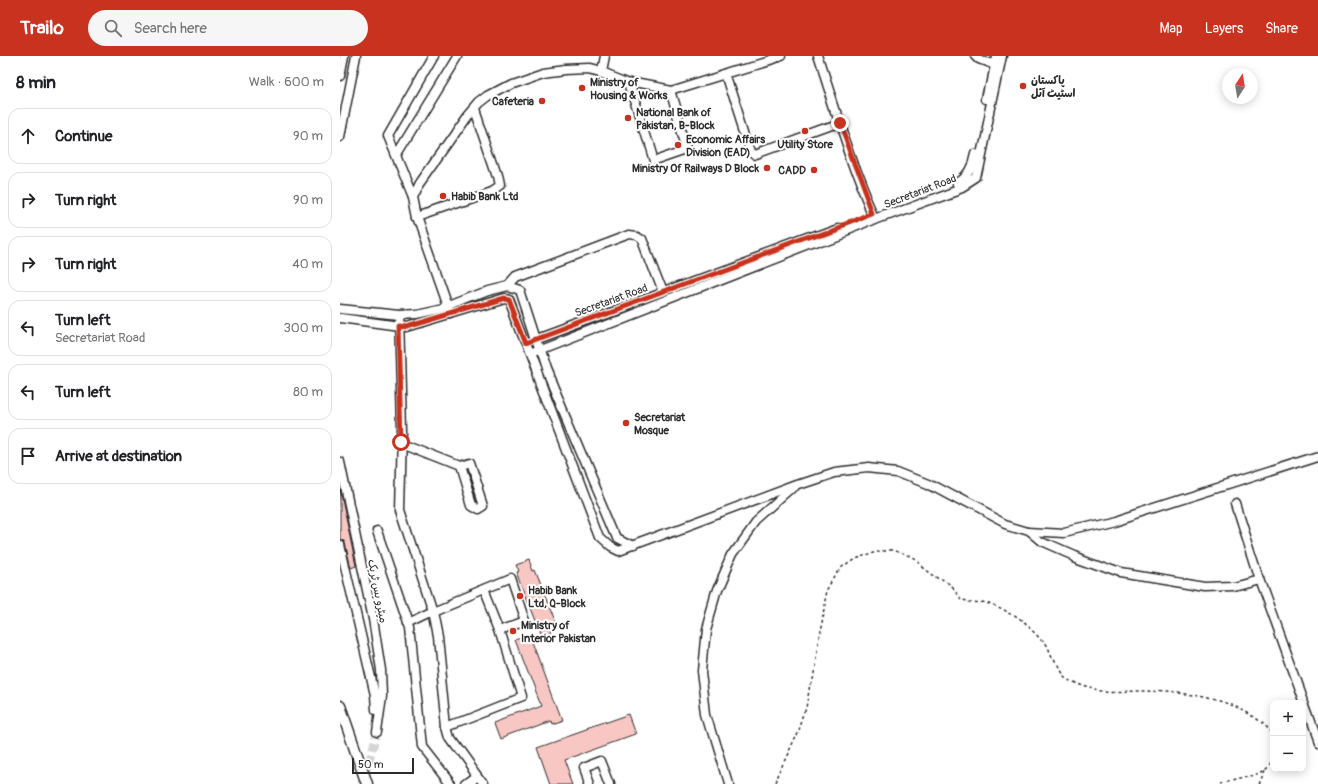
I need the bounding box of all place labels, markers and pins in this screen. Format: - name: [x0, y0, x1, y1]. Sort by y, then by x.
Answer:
- place label: پاکستان اسٹیٹ آئل: [1031, 74, 1076, 100]
- place label: Ministry of Housing & Works: [590, 76, 667, 102]
- marker: پاکستان اسٹیٹ آئل: [1018, 81, 1028, 91]
- marker: Ministry of Housing & Works: [577, 83, 587, 93]
- place label: Cafeteria: [492, 95, 534, 108]
- marker: Cafeteria: [537, 96, 547, 106]
- place label: National Bank of Pakistan, B-Block: [636, 106, 715, 132]
- marker: National Bank of Pakistan, B-Block: [623, 113, 633, 123]
- marker: Utility Store: [800, 126, 810, 136]
- place label: Economic Affairs Division (EAD): [686, 133, 765, 159]
- place label: Utility Store: [777, 138, 833, 151]
- marker: Economic Affairs Division (EAD): [673, 140, 683, 150]
- place label: Ministry Of Railways D Block: [632, 162, 759, 175]
- marker: Ministry Of Railways D Block: [762, 163, 772, 173]
- place label: CADD: [778, 164, 806, 177]
- marker: CADD: [809, 165, 819, 175]
- place label: Habib Bank Ltd: [451, 190, 518, 203]
- marker: Habib Bank Ltd: [438, 191, 448, 201]
- place label: Secretariat Mosque: [634, 411, 686, 437]
- marker: Secretariat Mosque: [621, 418, 631, 428]
- place label: Habib Bank Ltd, Q-Block: [528, 584, 586, 610]
- marker: Habib Bank Ltd, Q-Block: [515, 591, 525, 601]
- place label: Ministry of Interior Pakistan: [521, 619, 596, 645]
- marker: Ministry of Interior Pakistan: [508, 626, 518, 636]

